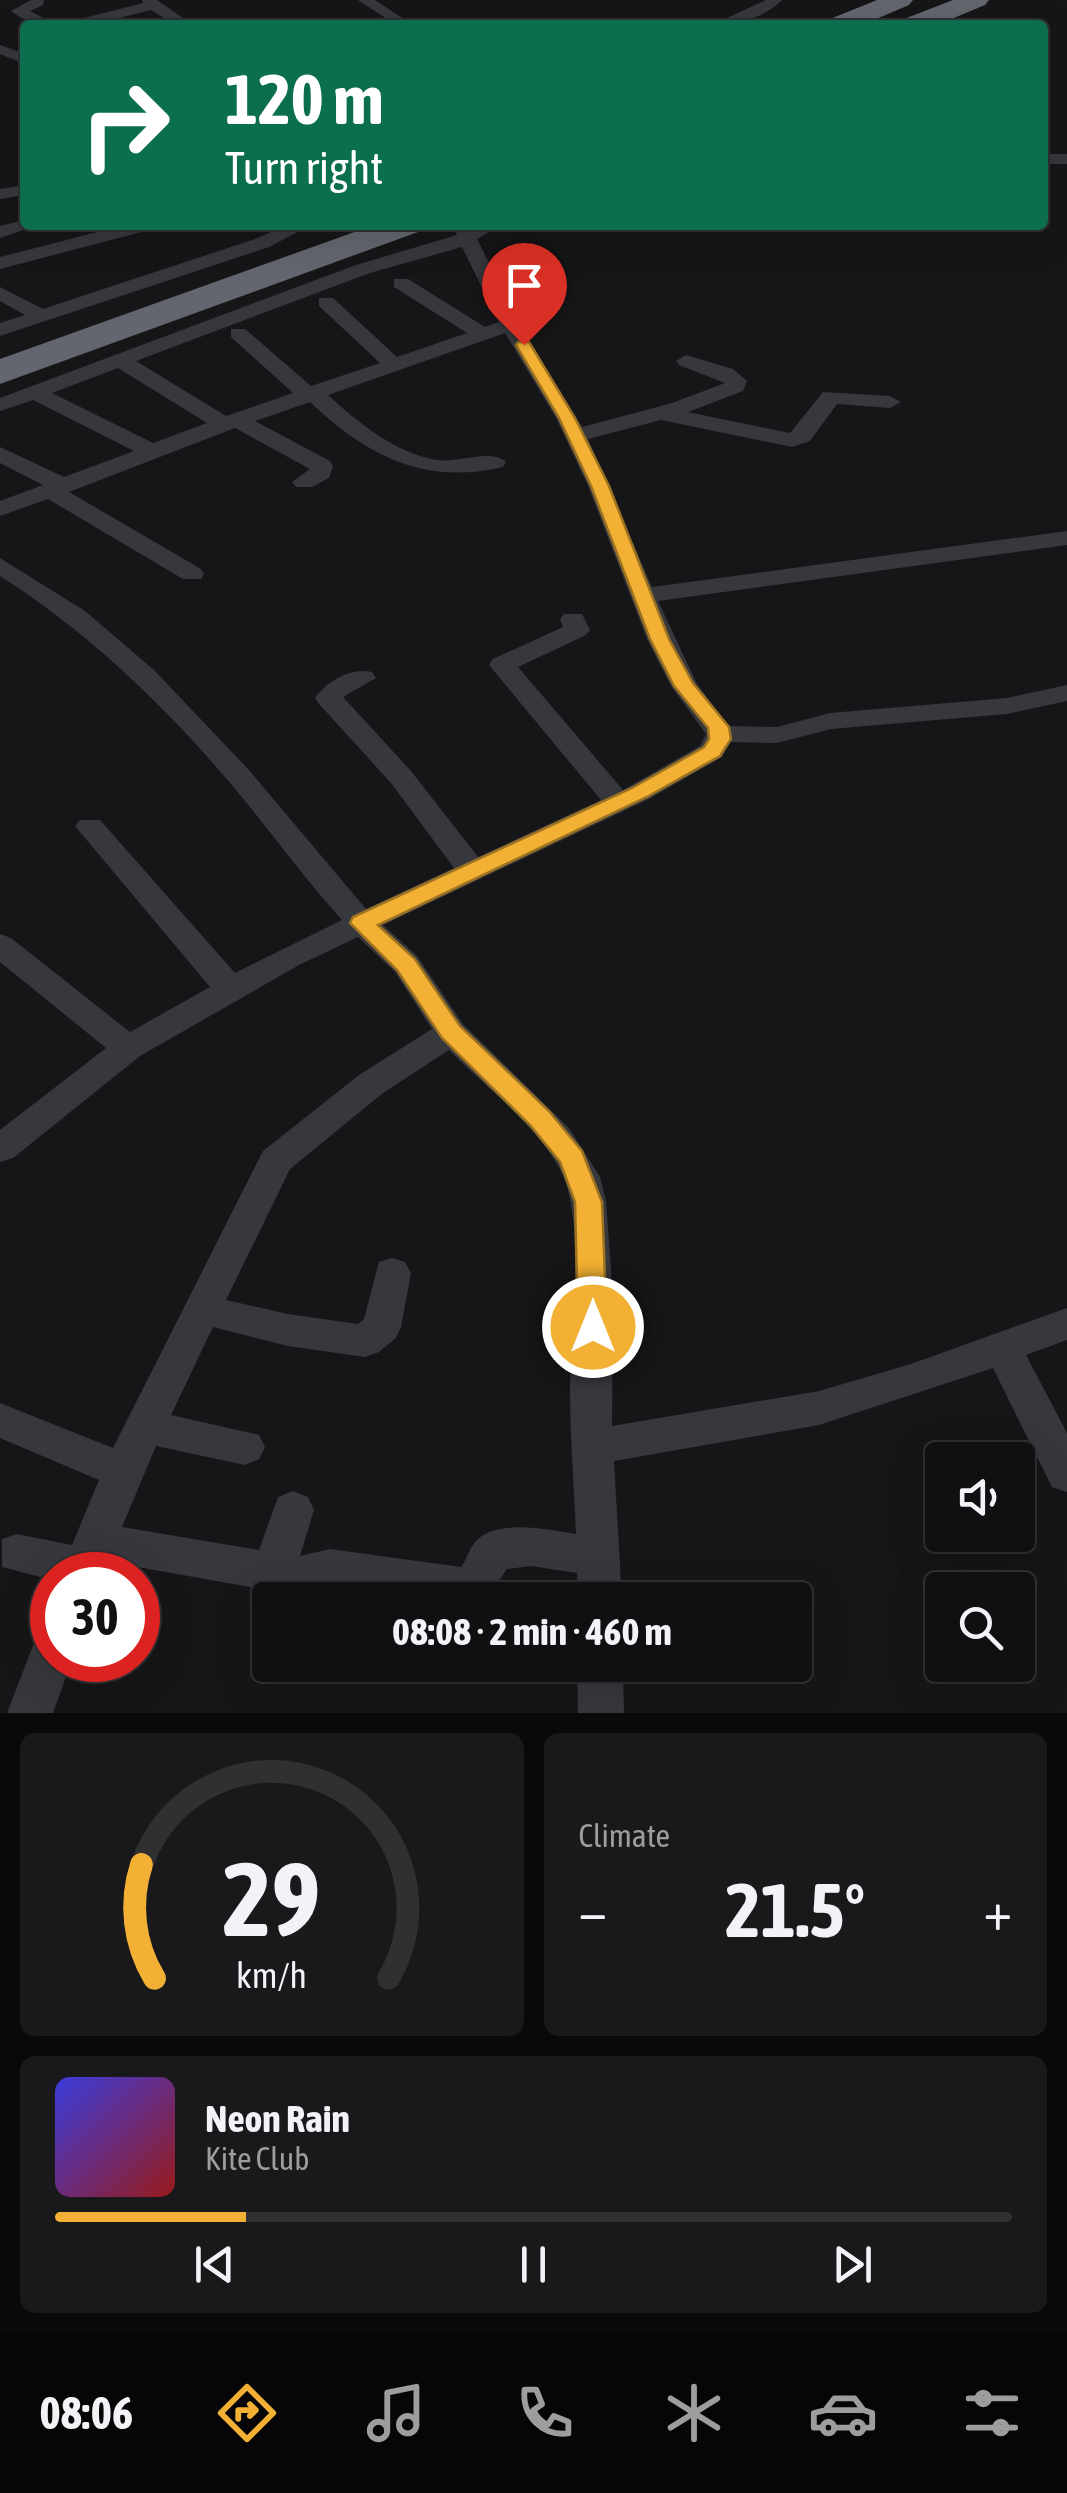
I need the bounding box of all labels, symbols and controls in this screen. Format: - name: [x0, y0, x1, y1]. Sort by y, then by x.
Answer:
- text: 120 m: [225, 59, 384, 139]
- icon: right: [60, 60, 190, 190]
- text: Turn right: [225, 142, 383, 194]
- pin: [482, 243, 567, 346]
- icon: arrive: [497, 258, 552, 313]
- position arrow: [541, 1275, 645, 1379]
- map controls: [925, 1442, 1035, 1682]
- button: sound: [925, 1442, 1035, 1552]
- speed limit sign: 30: [30, 1552, 160, 1682]
- button: search: [925, 1572, 1035, 1682]
- text: 08:08 · 2 min · 460 m: [392, 1610, 672, 1653]
- text: Climate: [579, 1817, 670, 1854]
- text: 29: [223, 1839, 321, 1958]
- text: 21.5°: [725, 1867, 865, 1953]
- text: −: [579, 1879, 607, 1942]
- text: +: [983, 1879, 1012, 1942]
- text: km/h: [236, 1955, 307, 1996]
- text: Neon Rain: [205, 2097, 350, 2140]
- text: Kite Club: [205, 2140, 309, 2177]
- icon: previous: [187, 2237, 242, 2292]
- icon: pause: [506, 2237, 561, 2292]
- icon: next: [825, 2237, 880, 2292]
- icon: directions: [212, 2378, 282, 2448]
- icon: music: [361, 2378, 431, 2448]
- icon: phone: [510, 2378, 580, 2448]
- icon: climate: [659, 2378, 729, 2448]
- icon: car: [808, 2378, 878, 2448]
- icon: filters: [957, 2378, 1027, 2448]
- text: 08:06: [40, 2387, 133, 2439]

